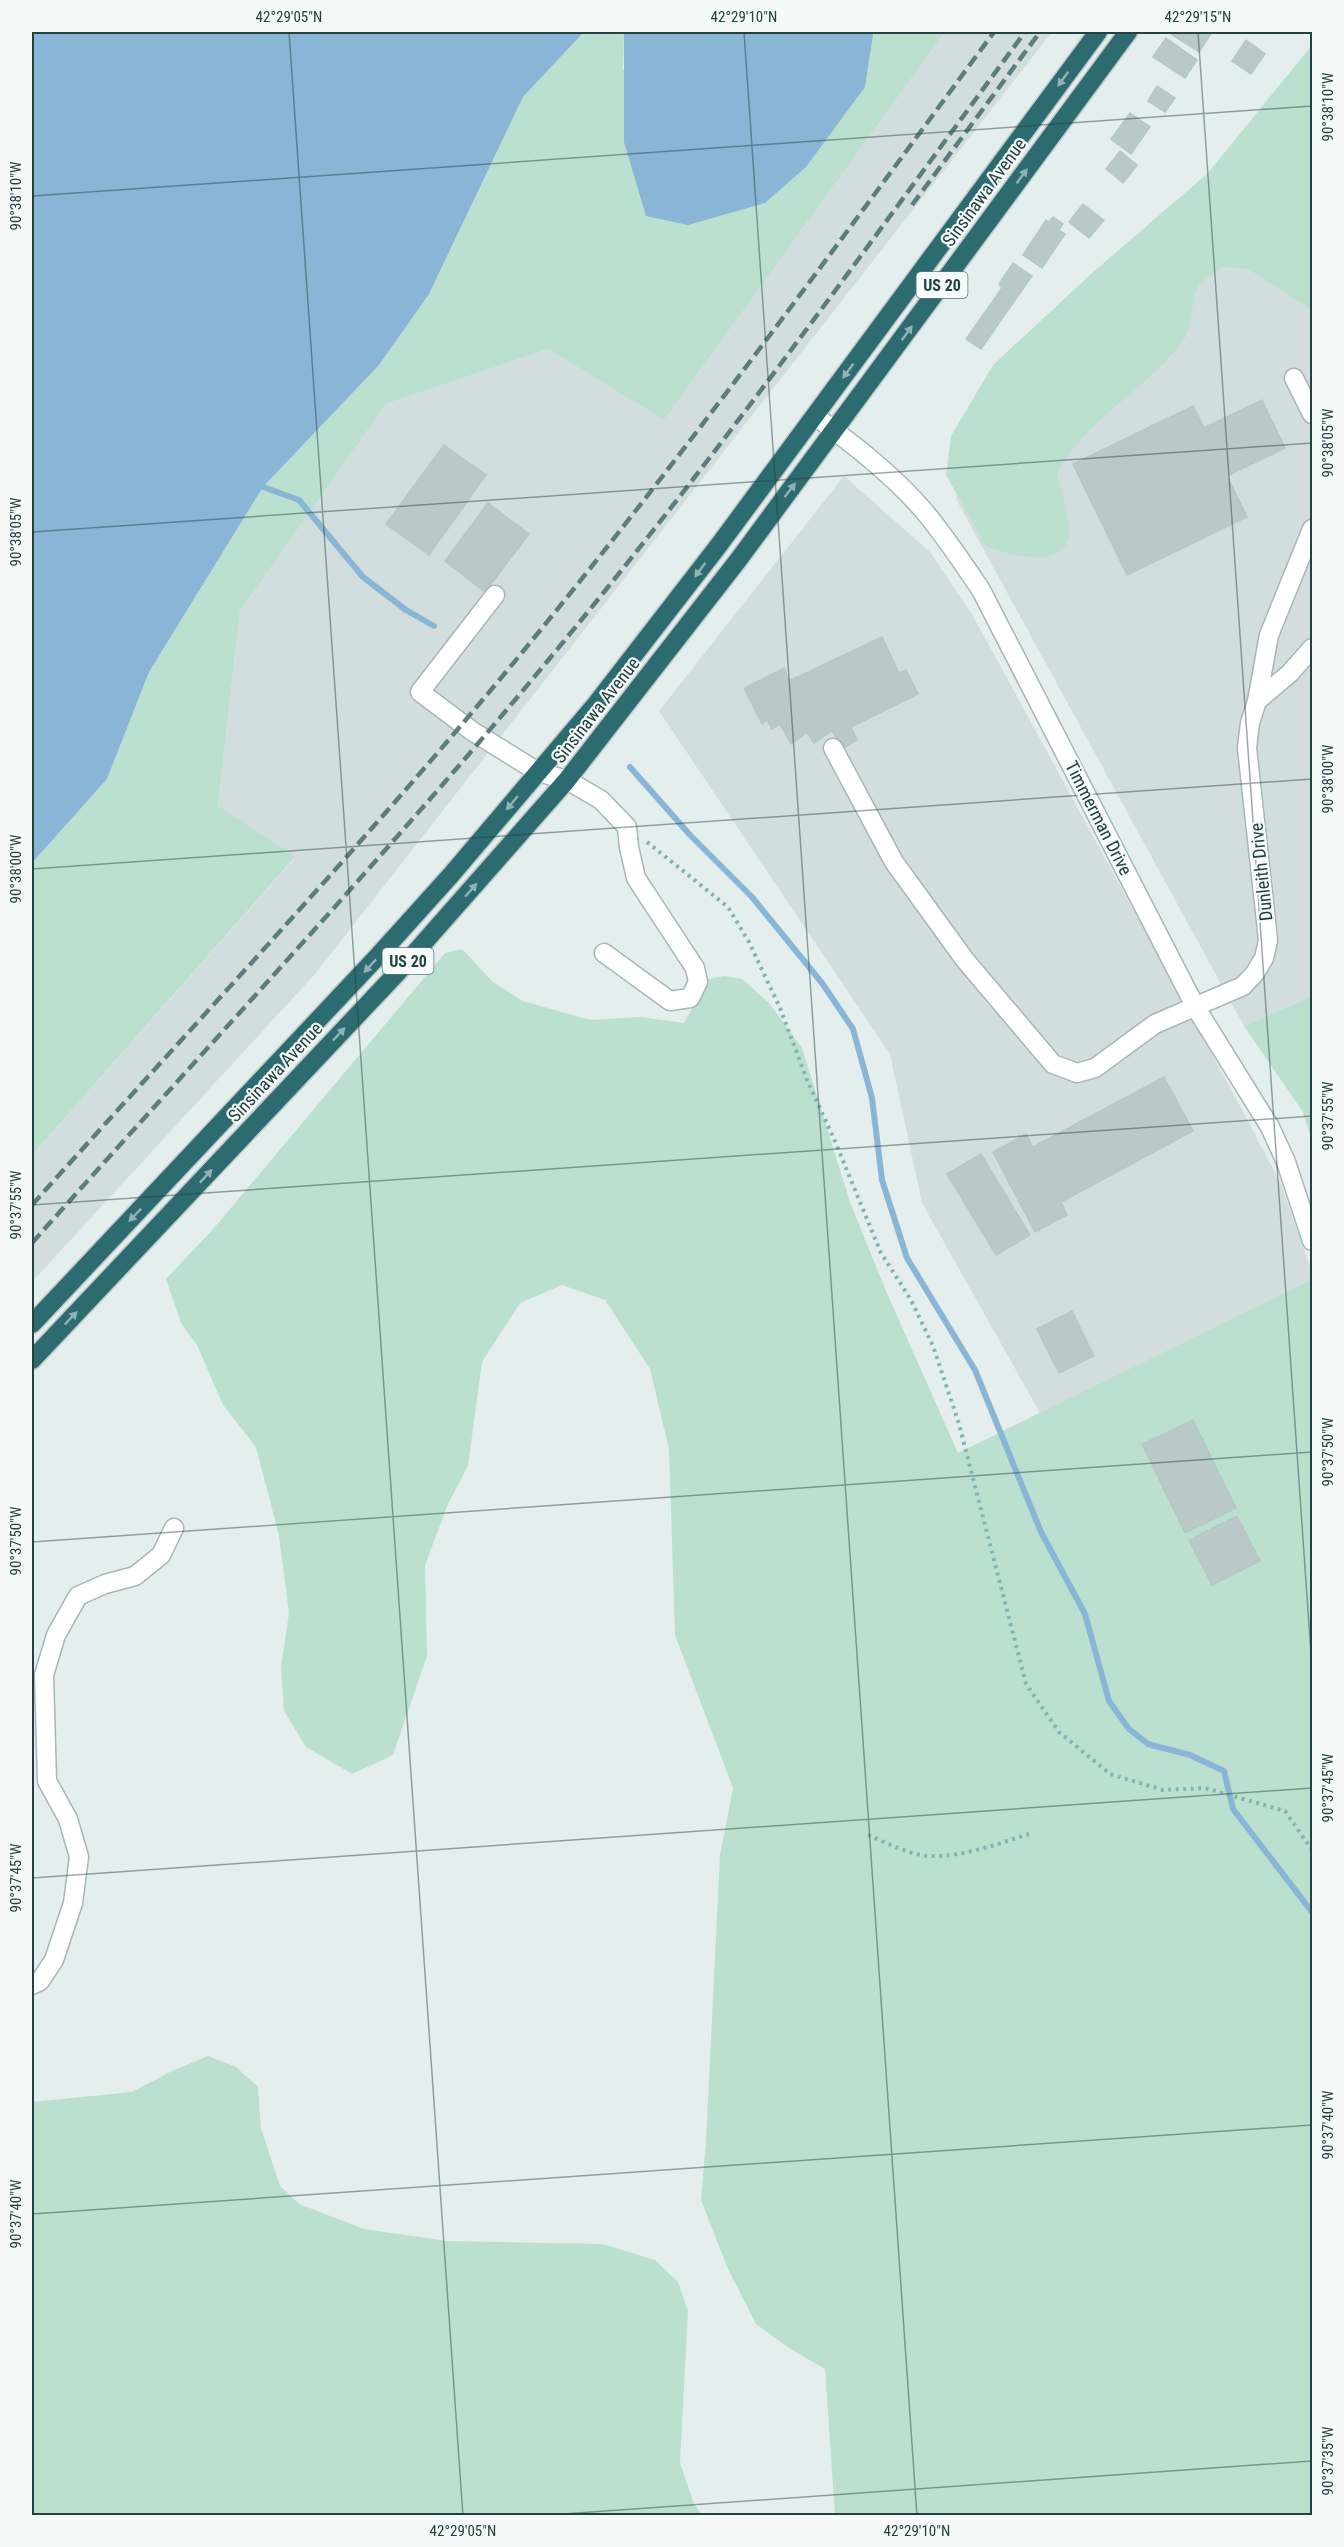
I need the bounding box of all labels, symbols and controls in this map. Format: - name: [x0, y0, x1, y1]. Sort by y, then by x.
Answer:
- text: 42°29'05"N: [256, 8, 322, 26]
- text: 42°29'10"N: [711, 8, 777, 26]
- text: 42°29'15"N: [1165, 8, 1231, 26]
- one-way arrow: [1057, 70, 1069, 86]
- text: 90°38'10"W: [1319, 72, 1337, 141]
- street label: Sinsinawa Avenue: [938, 134, 1030, 250]
- text: 90°38'10"W: [7, 161, 25, 230]
- one-way arrow: [1016, 169, 1028, 185]
- road number: US 20: [916, 272, 968, 298]
- one-way arrow: [900, 326, 912, 341]
- one-way arrow: [842, 363, 854, 379]
- text: 90°38'05"W: [1319, 408, 1337, 477]
- one-way arrow: [784, 482, 797, 498]
- text: 90°38'05"W: [7, 497, 25, 566]
- one-way arrow: [694, 562, 706, 578]
- street label: Sinsinawa Avenue: [548, 653, 644, 767]
- text: 90°38'00"W: [1319, 744, 1337, 813]
- street label: Timmerman Drive: [1061, 757, 1137, 879]
- one-way arrow: [506, 795, 519, 810]
- street label: Dunleith Drive: [1245, 822, 1277, 922]
- text: 90°38'00"W: [7, 834, 25, 903]
- one-way arrow: [464, 882, 477, 898]
- road number: US 20: [382, 948, 434, 974]
- one-way arrow: [363, 958, 377, 972]
- street label: Sinsinawa Avenue: [224, 1018, 326, 1126]
- one-way arrow: [332, 1028, 346, 1042]
- text: 90°37'55"W: [1319, 1081, 1337, 1150]
- one-way arrow: [198, 1169, 212, 1183]
- text: 90°37'55"W: [7, 1170, 25, 1239]
- one-way arrow: [129, 1208, 143, 1222]
- one-way arrow: [64, 1311, 78, 1325]
- text: 90°37'50"W: [1319, 1417, 1337, 1486]
- text: 90°37'50"W: [7, 1506, 25, 1575]
- text: 90°37'45"W: [1319, 1753, 1337, 1822]
- text: 90°37'45"W: [7, 1843, 25, 1912]
- text: 90°37'40"W: [1319, 2090, 1337, 2159]
- text: 90°37'40"W: [7, 2179, 25, 2248]
- text: 90°37'35"W: [1319, 2426, 1337, 2495]
- text: 42°29'05"N: [430, 2522, 496, 2540]
- text: 42°29'10"N: [884, 2522, 950, 2540]

